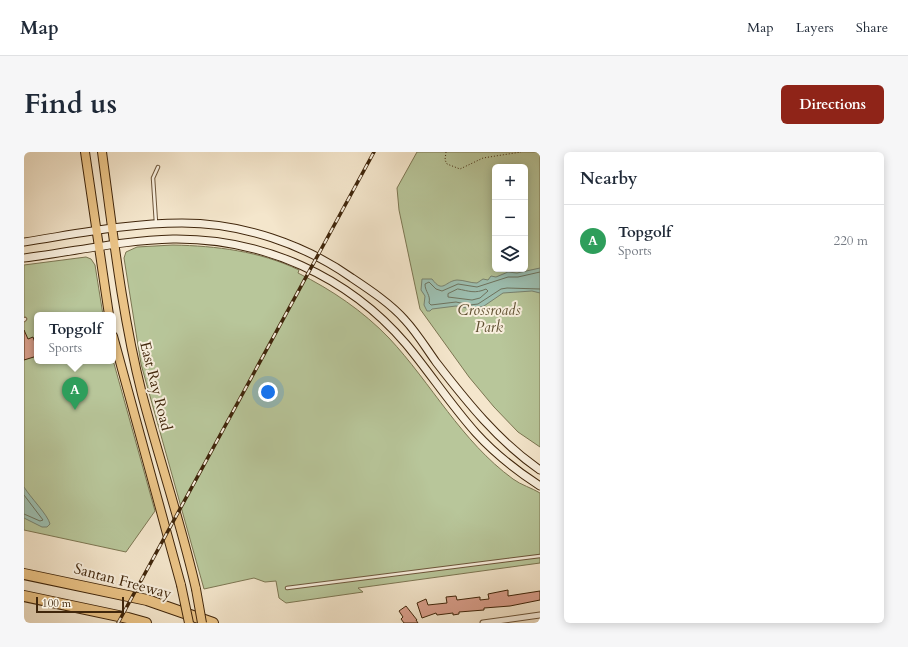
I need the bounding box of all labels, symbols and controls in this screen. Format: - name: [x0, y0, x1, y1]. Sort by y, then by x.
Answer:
- text: Map: [20, 15, 59, 41]
- text: Map: [747, 18, 774, 37]
- text: Layers: [796, 18, 834, 37]
- text: Share: [856, 18, 888, 37]
- text: Find us: [24, 85, 117, 123]
- button: Directions: [781, 85, 884, 124]
- map controls: [492, 164, 528, 272]
- button: +: [492, 164, 528, 200]
- text: Nearby: [580, 167, 637, 190]
- button: −: [492, 200, 528, 236]
- text: Topgolf: [618, 222, 671, 242]
- text: A: [588, 232, 598, 250]
- text: 220 m: [834, 232, 868, 250]
- button: layers: [492, 236, 528, 272]
- text: Sports: [618, 242, 652, 260]
- park label: Crossroads Park: [458, 300, 521, 337]
- popup: [34, 312, 116, 364]
- text: Topgolf: [48, 319, 102, 339]
- text: Sports: [48, 339, 82, 357]
- street label: East Ray Road: [135, 339, 177, 433]
- pin: A: [62, 377, 88, 410]
- your location: [258, 382, 278, 402]
- street label: Santan Freeway: [72, 558, 174, 604]
- scale bar: [36, 595, 124, 614]
- text: 100 m: [42, 596, 71, 611]

